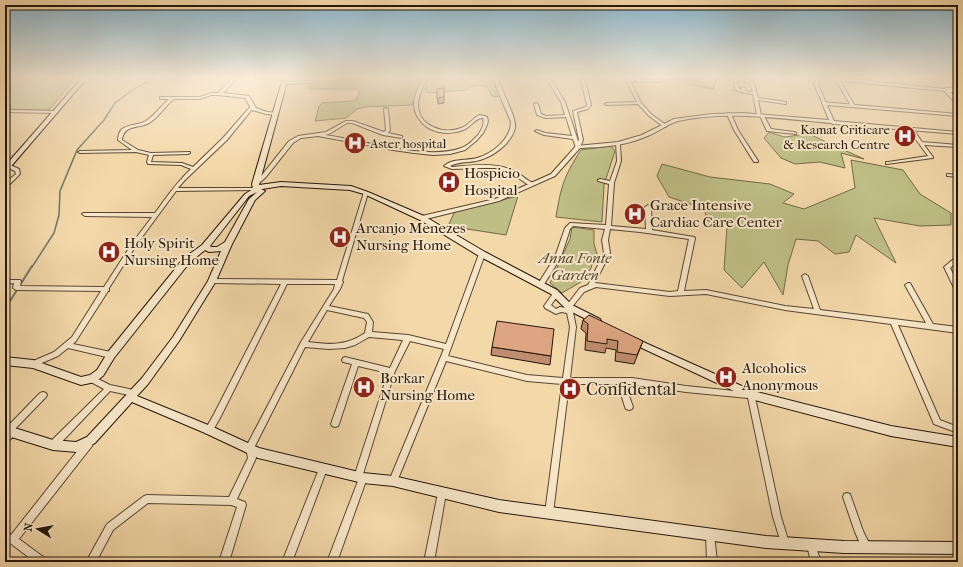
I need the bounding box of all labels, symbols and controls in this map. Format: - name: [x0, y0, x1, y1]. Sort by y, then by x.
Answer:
- place label: Kamat Criticare & Research Centre: [783, 122, 891, 152]
- hospital icon: Kamat Criticare & Research Centre: [892, 123, 918, 149]
- hospital icon: Aster hospital: [342, 130, 368, 156]
- place label: Aster hospital: [369, 136, 447, 151]
- place label: Hospicio Hospital: [464, 164, 520, 199]
- hospital icon: Hospicio Hospital: [436, 169, 462, 195]
- place label: Grace Intensive Cardiac Care Center: [650, 196, 782, 231]
- hospital icon: Grace Intensive Cardiac Care Center: [622, 201, 648, 227]
- place label: Arcanjo Menezes Nursing Home: [355, 219, 466, 254]
- hospital icon: Arcanjo Menezes Nursing Home: [327, 224, 353, 250]
- place label: Holy Spirit Nursing Home: [124, 234, 219, 269]
- hospital icon: Holy Spirit Nursing Home: [96, 239, 122, 265]
- park label: Anna Fonte Garden: [537, 249, 612, 284]
- place label: Alcoholics Anonymous: [741, 359, 818, 394]
- hospital icon: Alcoholics Anonymous: [713, 364, 739, 390]
- place label: Borkar Nursing Home: [380, 369, 475, 404]
- hospital icon: Borkar Nursing Home: [351, 374, 377, 400]
- hospital icon: Confidental: [557, 376, 583, 402]
- place label: Confidental: [586, 379, 676, 400]
- north arrow: [18, 509, 58, 549]
- text: N: [21, 521, 36, 533]

